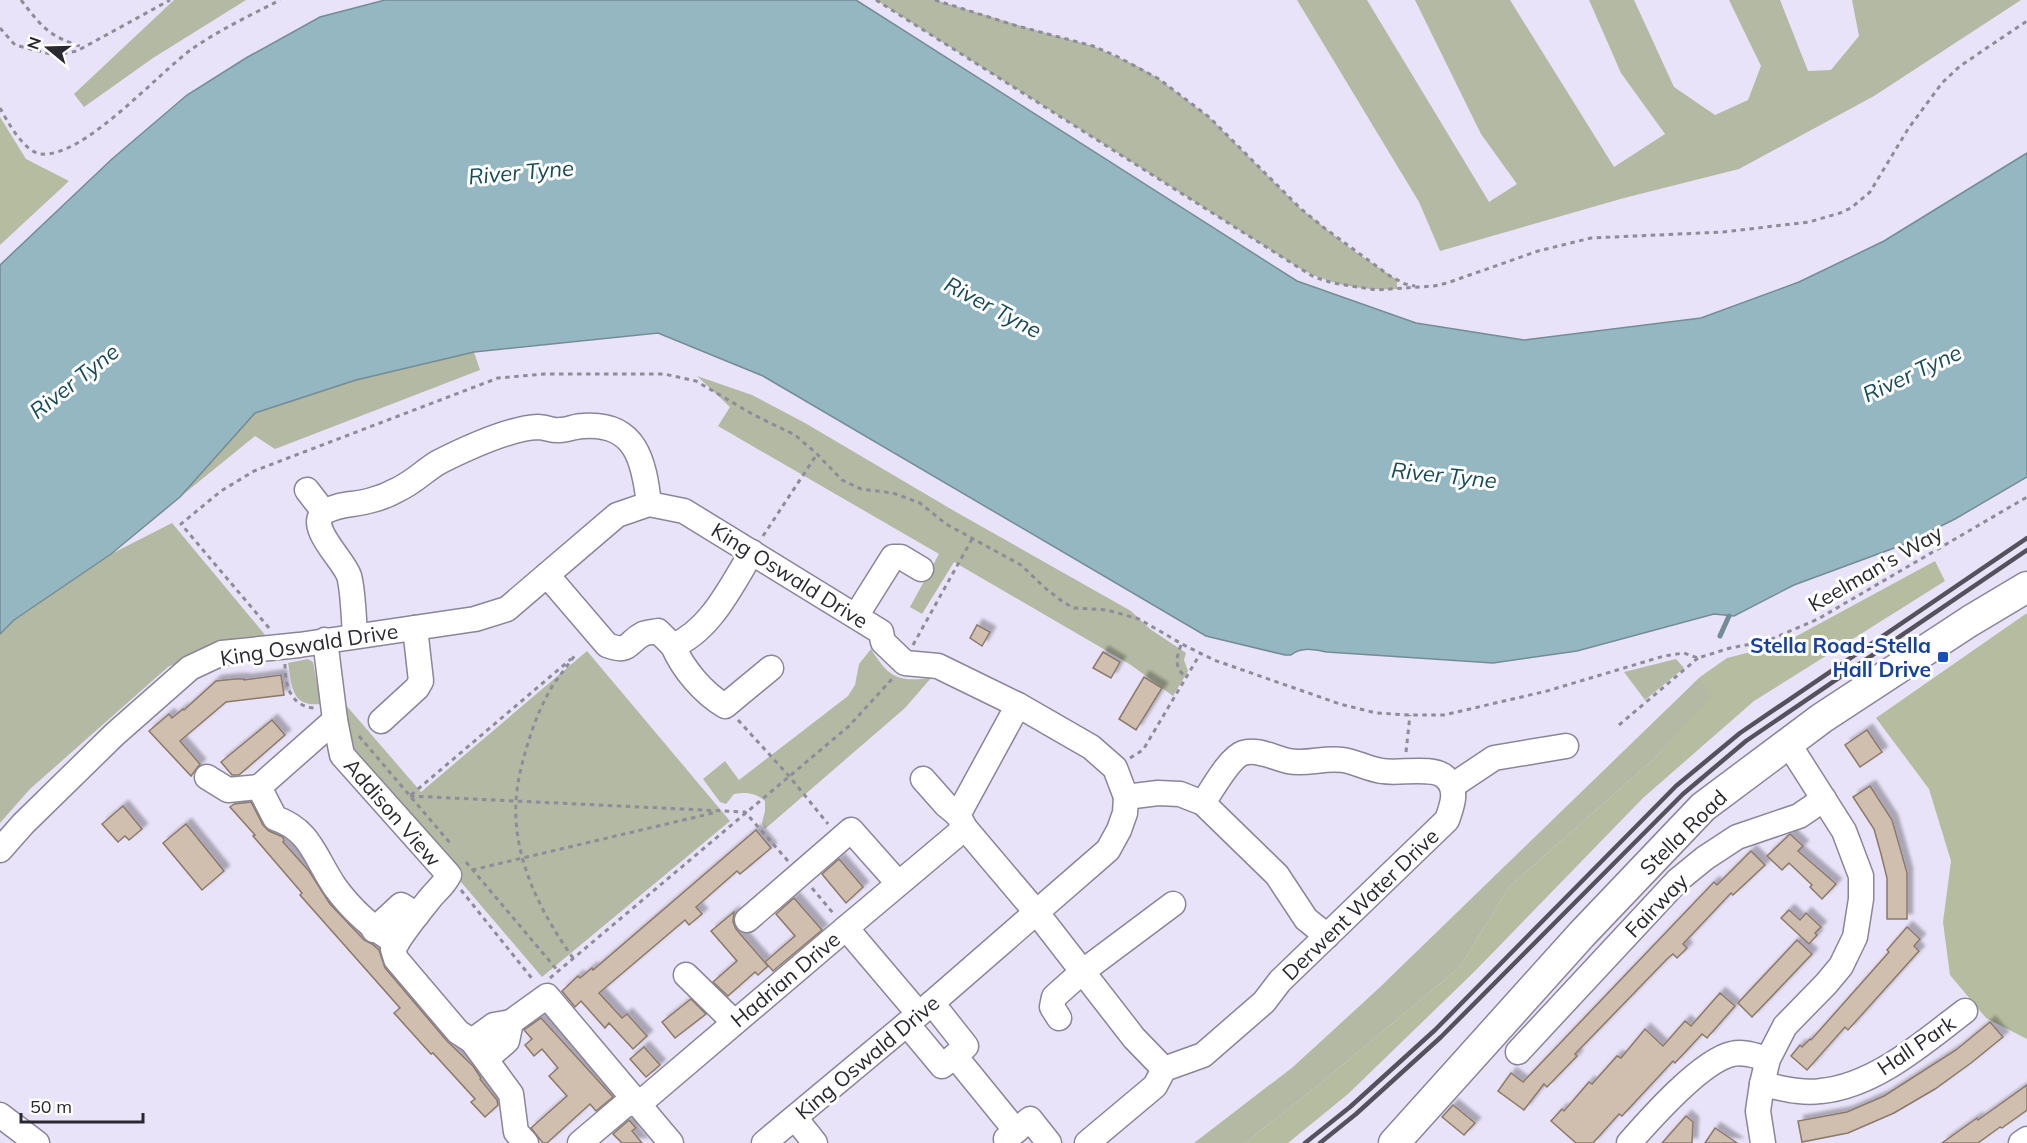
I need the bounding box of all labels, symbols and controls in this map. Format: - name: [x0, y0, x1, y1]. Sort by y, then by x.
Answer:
- north arrow: [18, 18, 78, 78]
- text: N: [22, 34, 45, 52]
- water label: River Tyne: [467, 153, 575, 191]
- water label: River Tyne: [940, 270, 1046, 344]
- water label: River Tyne: [24, 337, 124, 425]
- water label: River Tyne: [1858, 338, 1966, 408]
- water label: River Tyne: [1390, 456, 1498, 494]
- street label: King Oswald Drive: [707, 516, 873, 634]
- street label: Keelman's Way: [1803, 519, 1947, 617]
- street label: King Oswald Drive: [218, 617, 400, 671]
- place label: Stella Road-Stella Hall Drive: [1750, 632, 1931, 682]
- marker: Stella Road-Stella Hall Drive: [1936, 650, 1950, 664]
- street label: Addison View: [339, 753, 447, 871]
- street label: Stella Road: [1634, 784, 1732, 880]
- street label: Derwent Water Drive: [1276, 823, 1444, 985]
- street label: Fairway: [1619, 868, 1693, 942]
- street label: Hadrian Drive: [725, 926, 845, 1032]
- street label: King Oswald Drive: [790, 989, 944, 1125]
- street label: Hall Park: [1872, 1009, 1960, 1080]
- scale bar: [21, 1086, 142, 1124]
- text: 50 m: [30, 1095, 72, 1118]

